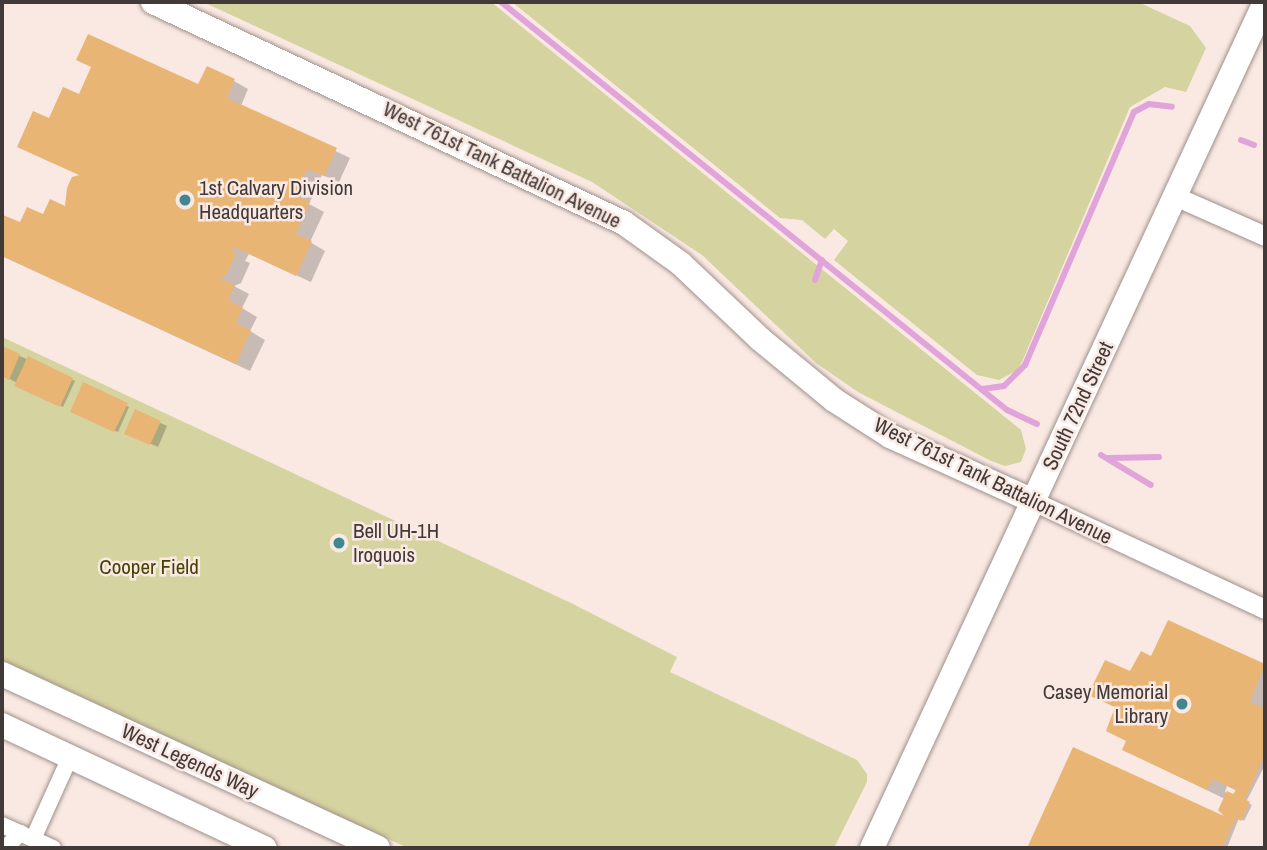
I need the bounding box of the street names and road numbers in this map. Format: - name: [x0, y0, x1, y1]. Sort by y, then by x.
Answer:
- street label: West 761st Tank Battalion Avenue: [378, 96, 626, 234]
- street label: South 72nd Street: [1037, 338, 1119, 474]
- street label: West 761st Tank Battalion Avenue: [869, 412, 1117, 550]
- street label: West Legends Way: [117, 718, 263, 804]

